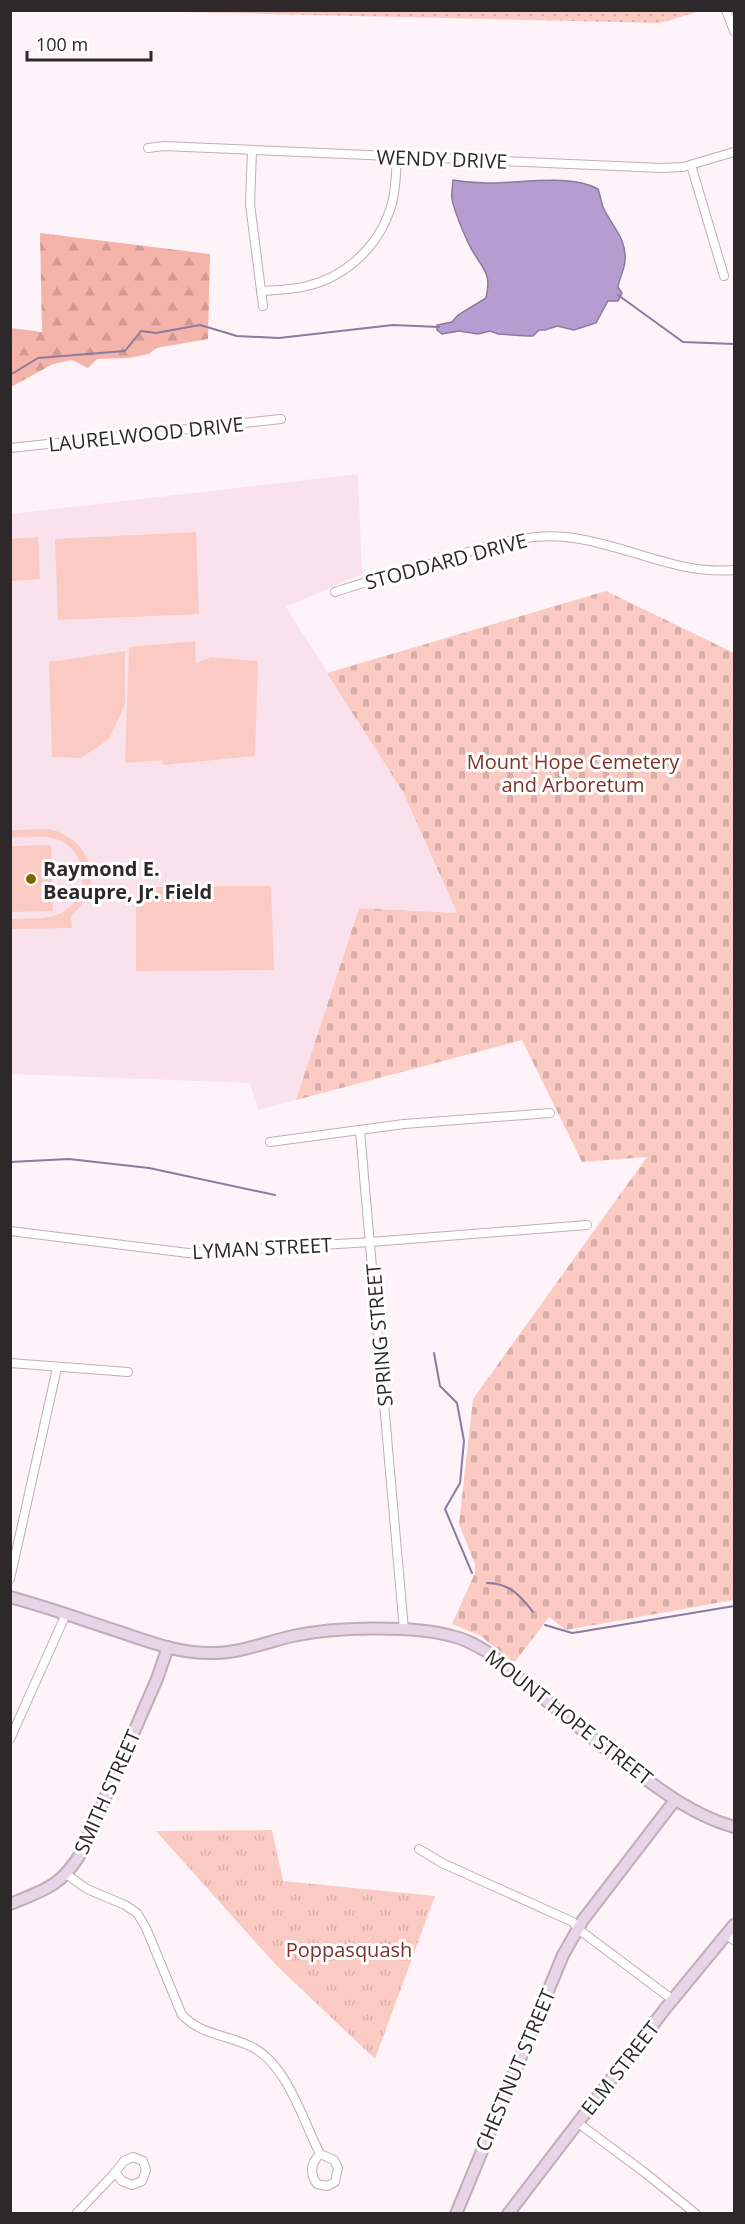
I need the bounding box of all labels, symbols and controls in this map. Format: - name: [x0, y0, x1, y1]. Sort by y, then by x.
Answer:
- scale bar: [27, 24, 152, 62]
- text: 100 m: [36, 32, 88, 56]
- street label: WENDY DRIVE: [376, 143, 508, 175]
- street label: LAURELWOOD DRIVE: [47, 410, 245, 458]
- street label: STODDARD DRIVE: [362, 526, 530, 596]
- park label: Mount Hope Cemetery and Arboretum: [467, 748, 680, 798]
- place label: Raymond E. Beaupre, Jr. Field: [43, 855, 212, 905]
- marker: Raymond E. Beaupre, Jr. Field: [24, 872, 38, 886]
- street label: LYMAN STREET: [191, 1231, 333, 1265]
- street label: SPRING STREET: [359, 1262, 399, 1408]
- street label: MOUNT HOPE STREET: [480, 1643, 658, 1791]
- street label: SMITH STREET: [68, 1726, 146, 1858]
- park label: Poppasquash: [286, 1936, 412, 1963]
- street label: CHESTNUT STREET: [469, 1985, 561, 2155]
- street label: ELM STREET: [575, 2015, 665, 2121]

